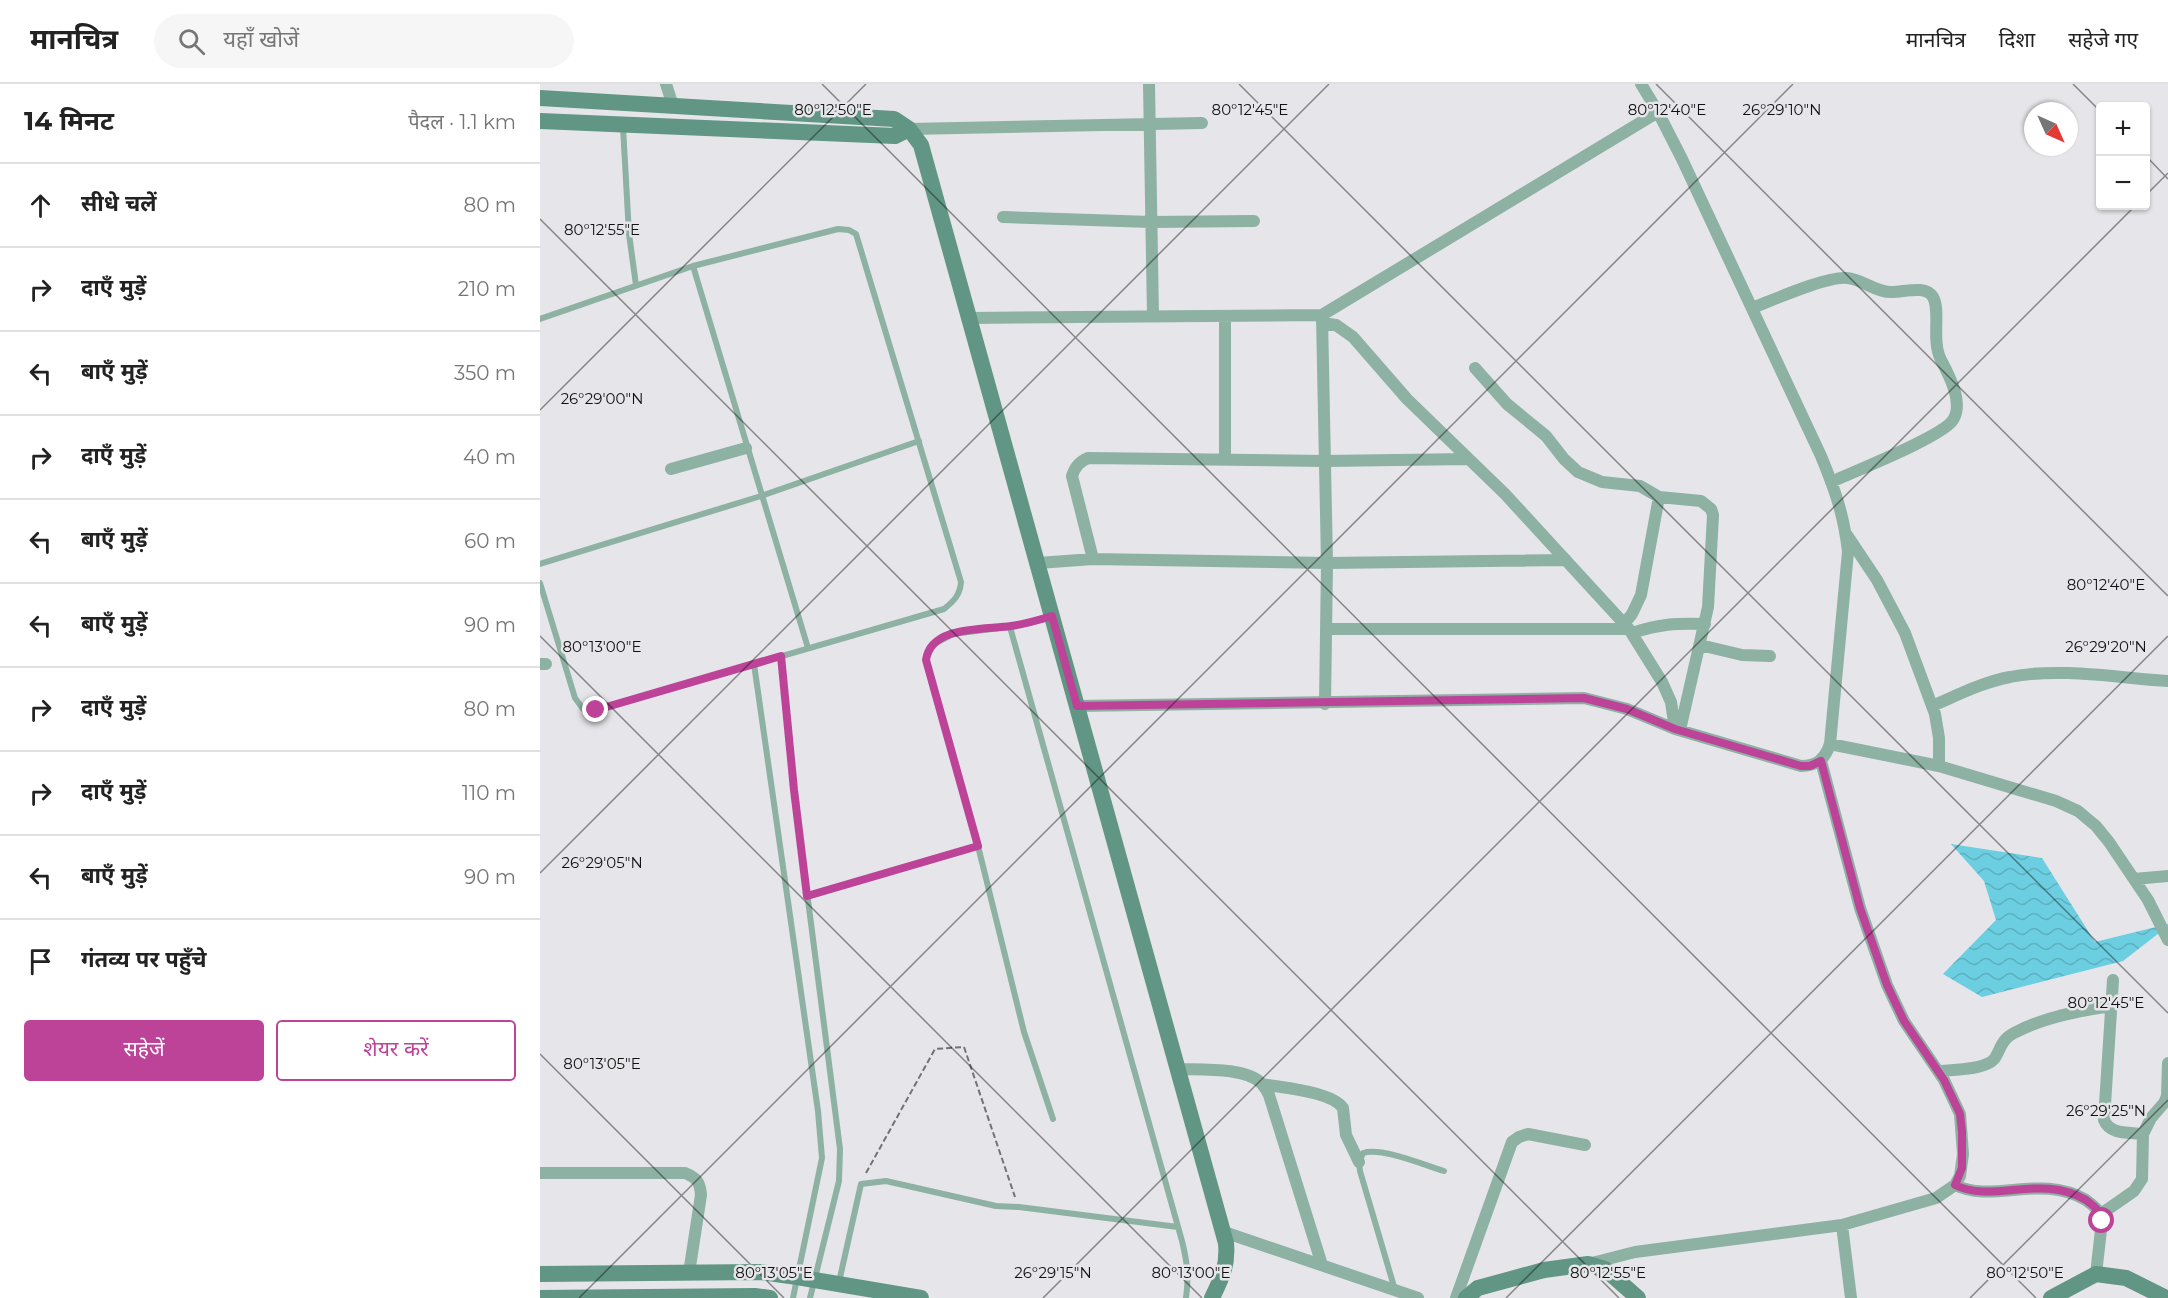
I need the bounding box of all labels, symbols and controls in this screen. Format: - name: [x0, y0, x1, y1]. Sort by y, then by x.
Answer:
- search box: [154, 14, 574, 68]
- text: मानचित्र: [30, 22, 118, 56]
- icon: search: [175, 25, 208, 58]
- text: यहाँ खोजें: [223, 26, 299, 53]
- text: मानचित्र: [1906, 27, 1966, 52]
- text: दिशा: [1999, 27, 2035, 52]
- text: सहेजे गए: [2068, 27, 2138, 52]
- text: 80°12'50"E: [794, 100, 872, 119]
- text: 80°12'45"E: [1212, 100, 1288, 119]
- text: 80°12'40"E: [1628, 100, 1706, 119]
- text: 26°29'10"N: [1743, 100, 1821, 119]
- north arrow: [2024, 102, 2078, 156]
- map controls: [2096, 102, 2150, 210]
- button: +: [2096, 102, 2150, 156]
- text: 14 मिनट: [24, 105, 114, 137]
- text: पैदल · 1.1 km: [408, 110, 516, 134]
- button: −: [2096, 156, 2150, 210]
- icon: ahead: [24, 189, 57, 222]
- text: सीधे चलें: [81, 190, 157, 217]
- text: 80 m: [464, 193, 516, 217]
- text: 80°12'55"E: [564, 220, 640, 239]
- icon: right: [24, 273, 57, 306]
- text: दाएँ मुड़ें: [81, 274, 146, 301]
- text: 210 m: [458, 277, 516, 301]
- icon: left: [24, 357, 57, 390]
- text: बाएँ मुड़ें: [81, 358, 148, 385]
- text: 350 m: [454, 361, 516, 385]
- text: 26°29'00"N: [561, 389, 643, 408]
- icon: right: [24, 441, 57, 474]
- text: दाएँ मुड़ें: [81, 442, 146, 469]
- text: 40 m: [463, 445, 516, 469]
- icon: left: [24, 525, 57, 558]
- text: बाएँ मुड़ें: [81, 526, 148, 553]
- text: 60 m: [464, 529, 516, 553]
- text: 80°12'40"E: [2067, 575, 2145, 594]
- icon: left: [24, 609, 57, 642]
- text: बाएँ मुड़ें: [81, 610, 148, 637]
- text: 90 m: [464, 613, 516, 637]
- text: 80°13'00"E: [563, 637, 641, 656]
- text: 26°29'20"N: [2065, 637, 2147, 656]
- icon: right: [24, 693, 57, 726]
- text: दाएँ मुड़ें: [81, 694, 146, 721]
- route end: [582, 696, 608, 722]
- text: 80 m: [464, 697, 516, 721]
- icon: right: [24, 777, 57, 810]
- text: दाएँ मुड़ें: [81, 778, 146, 805]
- text: 110 m: [462, 781, 516, 805]
- text: 26°29'05"N: [561, 853, 643, 872]
- icon: left: [24, 861, 57, 894]
- text: बाएँ मुड़ें: [81, 862, 148, 889]
- text: 90 m: [464, 865, 516, 889]
- icon: arrive: [24, 945, 57, 978]
- text: गंतव्य पर पहुँचे: [81, 946, 207, 973]
- text: 80°12'45"E: [2068, 993, 2144, 1012]
- button: सहेजें: [24, 1020, 264, 1081]
- button: शेयर करें: [276, 1020, 516, 1081]
- text: 80°13'05"E: [563, 1054, 641, 1073]
- text: 26°29'25"N: [2066, 1101, 2146, 1120]
- route start: [2088, 1207, 2114, 1233]
- text: 80°13'05"E: [735, 1263, 813, 1282]
- text: 26°29'15"N: [1014, 1263, 1092, 1282]
- text: 80°13'00"E: [1152, 1263, 1230, 1282]
- text: 80°12'55"E: [1570, 1263, 1646, 1282]
- text: 80°12'50"E: [1986, 1263, 2064, 1282]

